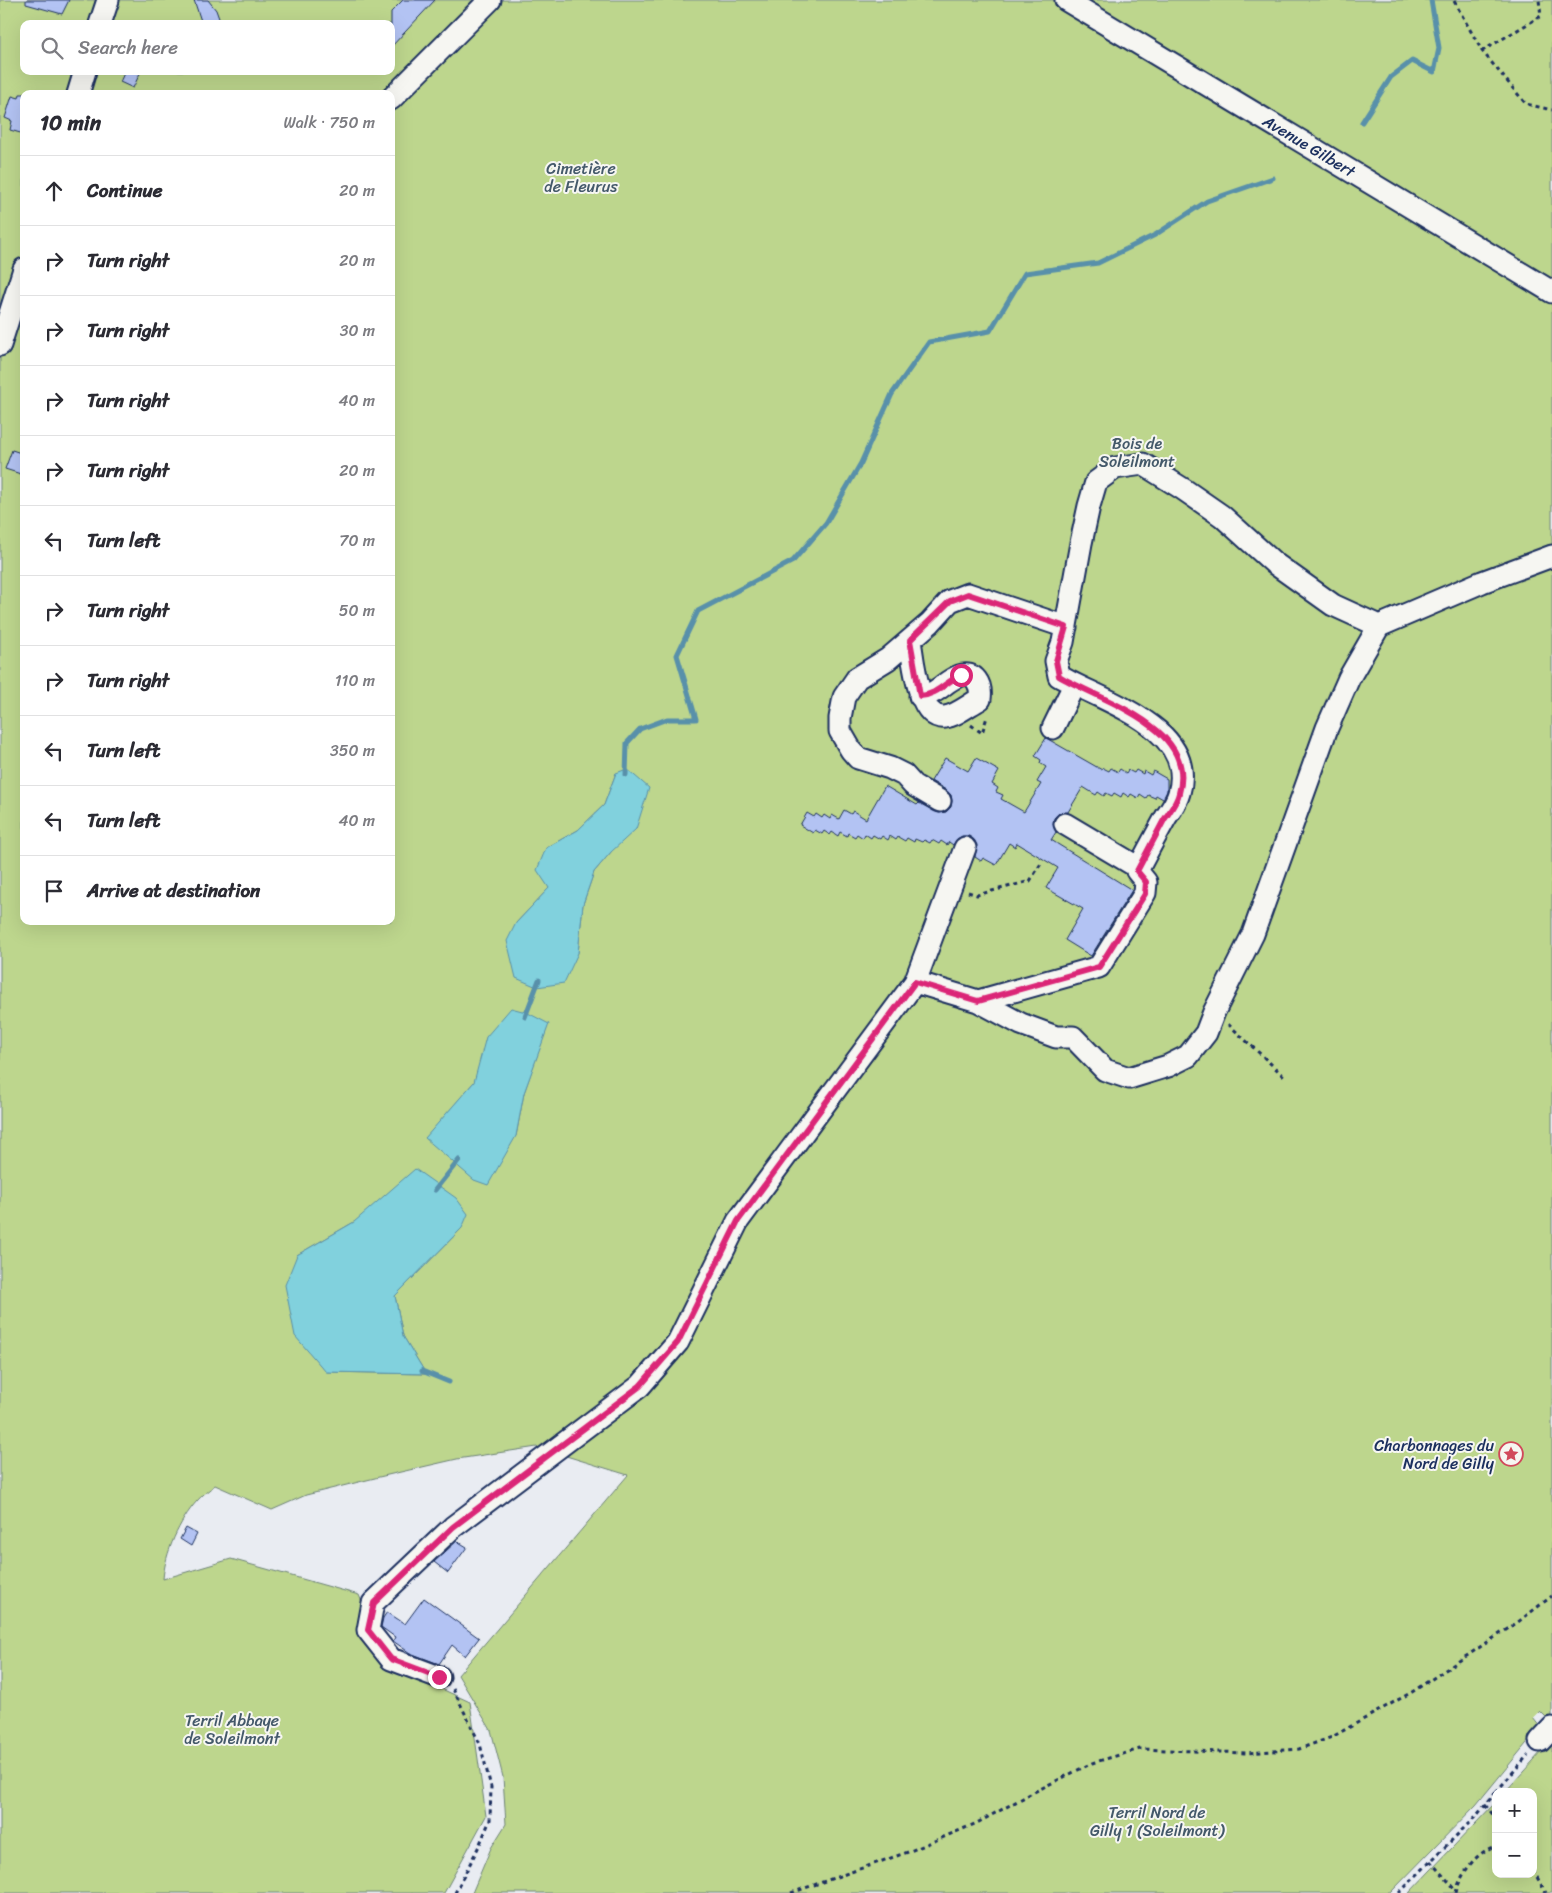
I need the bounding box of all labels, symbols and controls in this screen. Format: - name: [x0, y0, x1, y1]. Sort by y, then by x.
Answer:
- search box: [20, 20, 395, 75]
- text: Search here: [78, 31, 178, 64]
- icon: search: [38, 34, 66, 62]
- text: 10 min: [40, 104, 101, 142]
- street label: Avenue Gilbert: [1256, 106, 1362, 186]
- text: Walk · 750 m: [283, 108, 375, 137]
- park label: Cimetière de Fleurus: [544, 154, 618, 201]
- text: Continue: [87, 174, 163, 207]
- text: 20 m: [339, 176, 375, 205]
- icon: ahead: [40, 177, 68, 205]
- text: Turn right: [87, 244, 169, 277]
- text: 20 m: [339, 246, 375, 275]
- icon: right: [40, 247, 68, 275]
- text: Turn right: [87, 314, 169, 347]
- text: 30 m: [340, 316, 375, 345]
- icon: right: [40, 317, 68, 345]
- text: Turn right: [87, 384, 169, 417]
- text: 40 m: [338, 386, 375, 415]
- icon: right: [40, 387, 68, 415]
- park label: Bois de Soleilmont: [1099, 429, 1175, 476]
- text: Turn right: [87, 454, 169, 487]
- text: 20 m: [339, 456, 375, 485]
- icon: right: [40, 457, 68, 485]
- text: Turn left: [87, 524, 160, 557]
- text: 70 m: [339, 526, 375, 555]
- icon: left: [40, 527, 68, 555]
- text: Turn right: [87, 594, 169, 627]
- text: 50 m: [339, 596, 375, 625]
- icon: right: [40, 597, 68, 625]
- text: Turn right: [87, 664, 169, 697]
- route start: [950, 664, 973, 687]
- text: 110 m: [335, 666, 375, 695]
- icon: right: [40, 667, 68, 695]
- text: Turn left: [87, 734, 160, 767]
- text: 350 m: [330, 736, 375, 765]
- icon: left: [40, 737, 68, 765]
- text: Turn left: [87, 804, 160, 837]
- text: 40 m: [338, 806, 375, 835]
- icon: left: [40, 807, 68, 835]
- text: Arrive at destination: [87, 874, 260, 907]
- icon: arrive: [40, 877, 68, 905]
- place label: Charbonnages du Nord de Gilly: [1374, 1431, 1495, 1478]
- place icon: Charbonnages du Nord de Gilly: [1498, 1441, 1524, 1467]
- route end: [428, 1666, 451, 1689]
- park label: Terril Abbaye de Soleilmont: [184, 1706, 280, 1753]
- map controls: [1492, 1788, 1537, 1878]
- button: +: [1492, 1788, 1537, 1833]
- park label: Terril Nord de Gilly 1 (Soleilmont): [1090, 1798, 1225, 1845]
- button: −: [1492, 1833, 1537, 1878]

